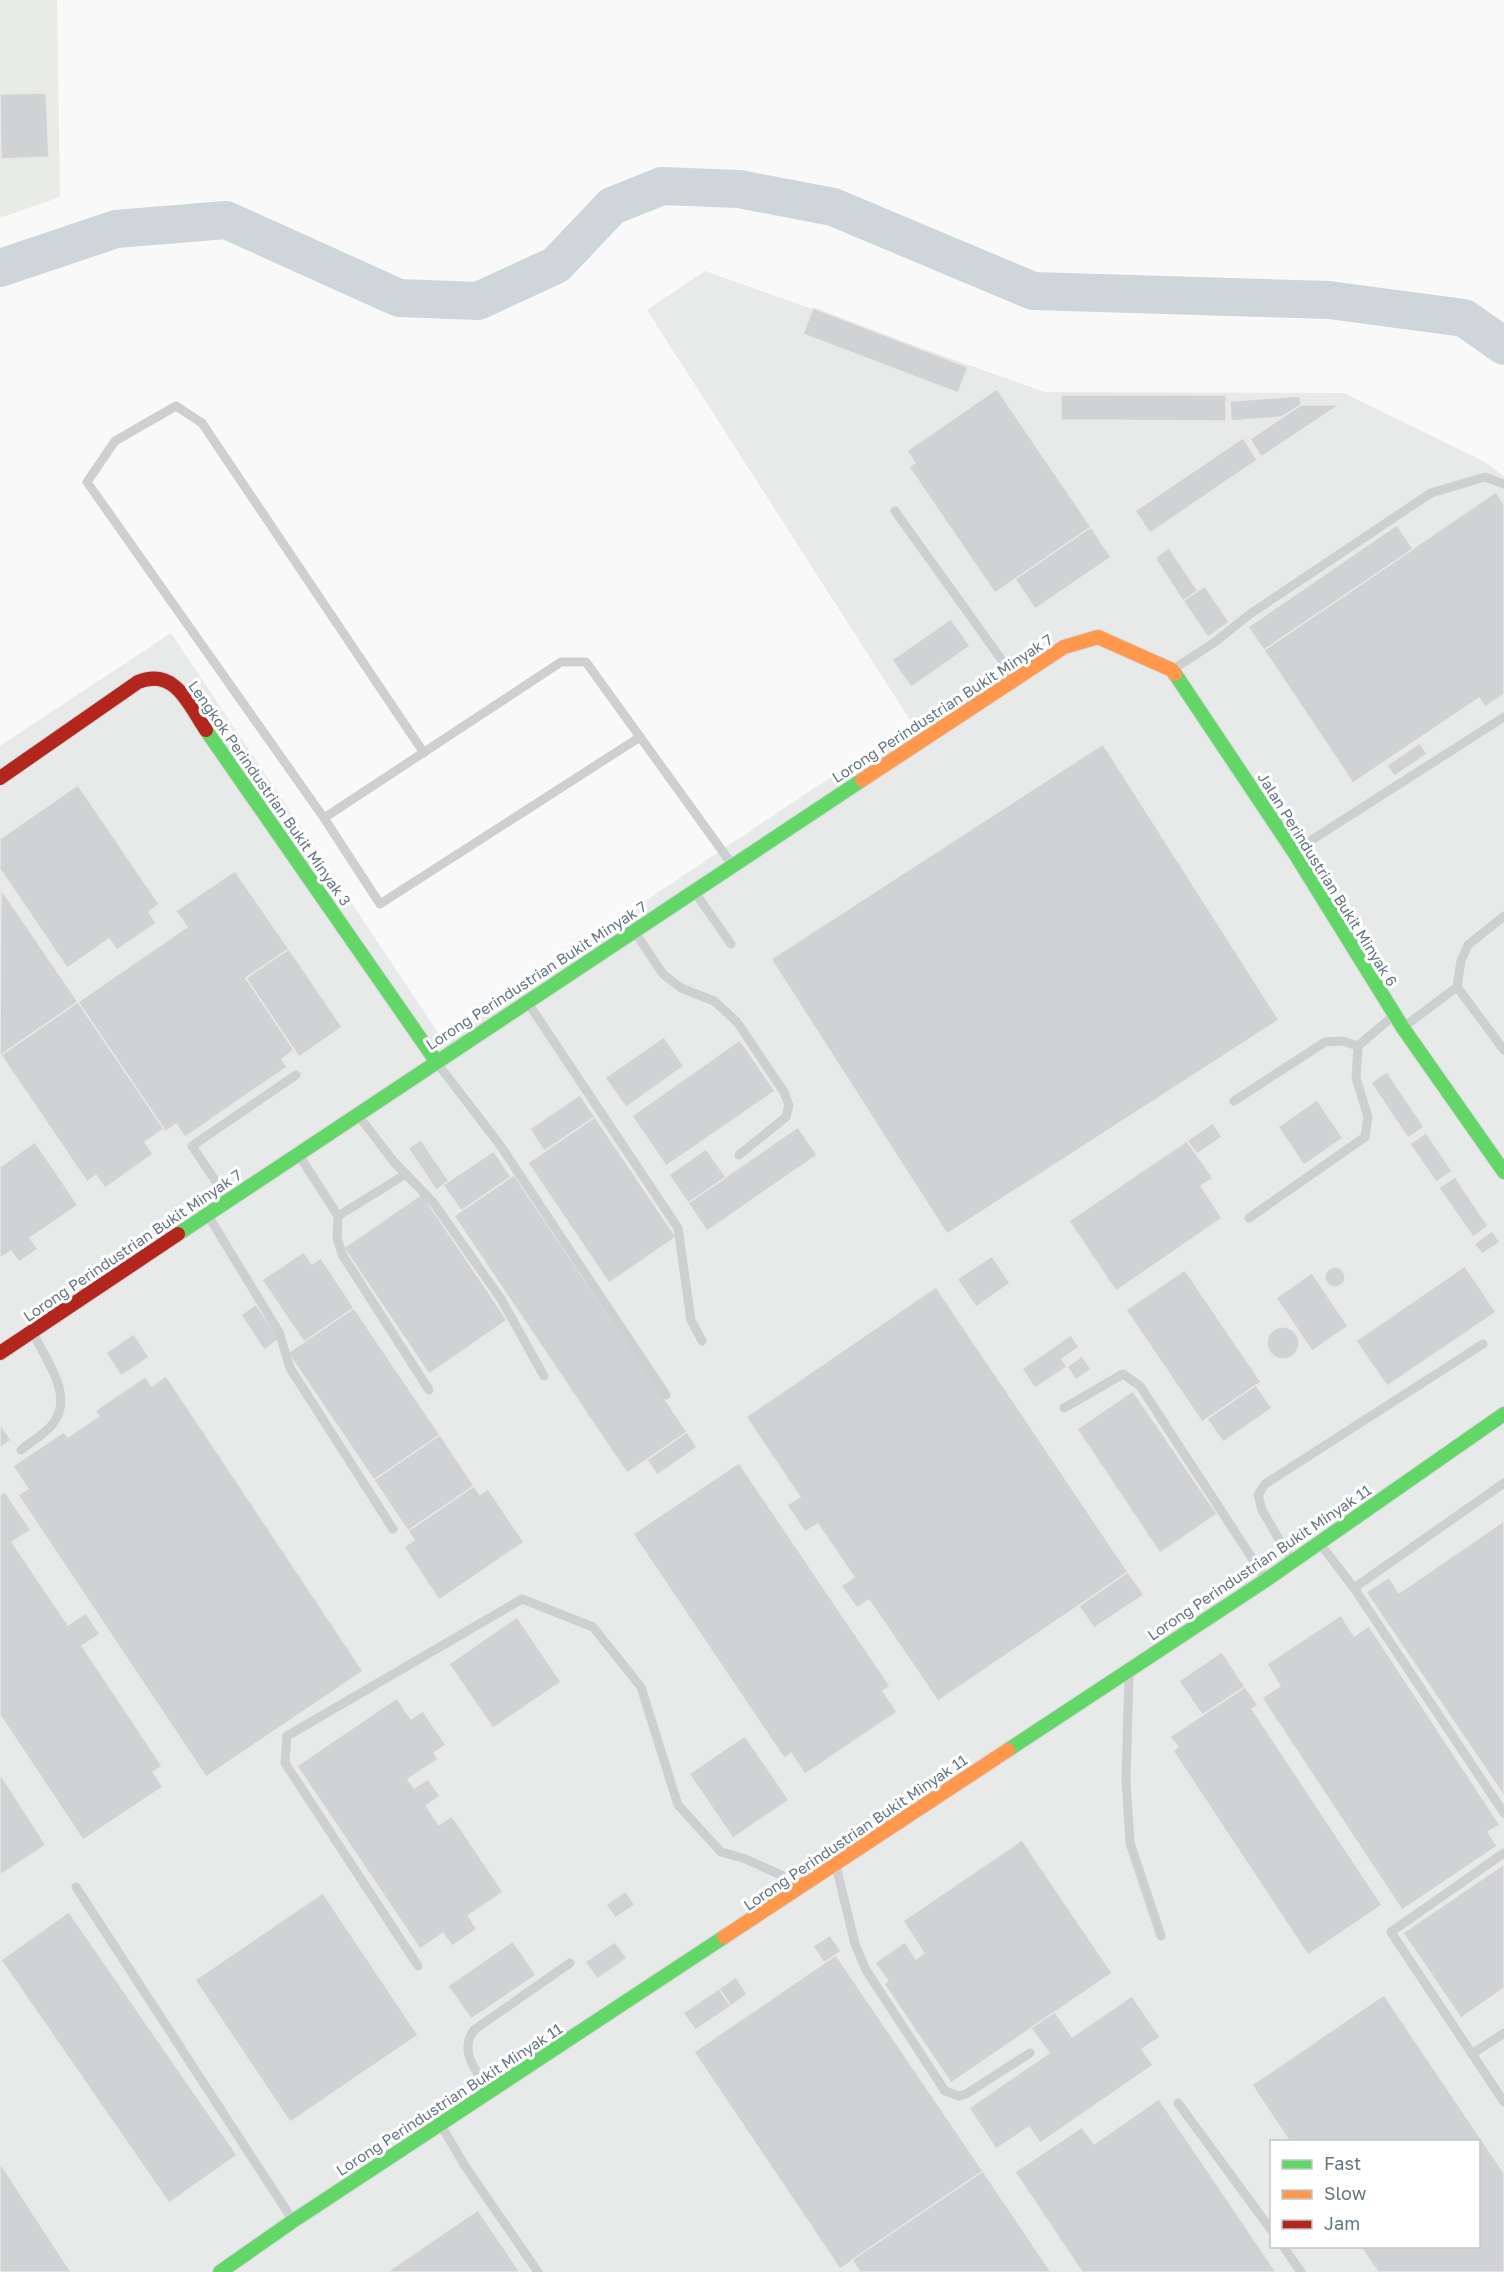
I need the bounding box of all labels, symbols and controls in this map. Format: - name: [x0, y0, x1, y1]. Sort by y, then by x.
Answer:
- street label: Lorong Perindustrian Bukit Minyak 7: [828, 630, 1056, 786]
- street label: Lengkok Perindustrian Bukit Minyak 3: [185, 677, 355, 909]
- street label: Jalan Perindustrian Bukit Minyak 6: [1254, 769, 1402, 989]
- street label: Lorong Perindustrian Bukit Minyak 7: [422, 897, 650, 1053]
- street label: Lorong Perindustrian Bukit Minyak 7: [20, 1165, 244, 1325]
- street label: Lorong Perindustrian Bukit Minyak 11: [1144, 1480, 1374, 1644]
- street label: Lorong Perindustrian Bukit Minyak 11: [740, 1750, 970, 1914]
- street label: Lorong Perindustrian Bukit Minyak 11: [333, 2019, 565, 2179]
- legend: [1270, 2140, 1480, 2248]
- text: Fast: [1324, 2152, 1361, 2174]
- text: Slow: [1324, 2182, 1367, 2204]
- text: Jam: [1324, 2212, 1360, 2234]

